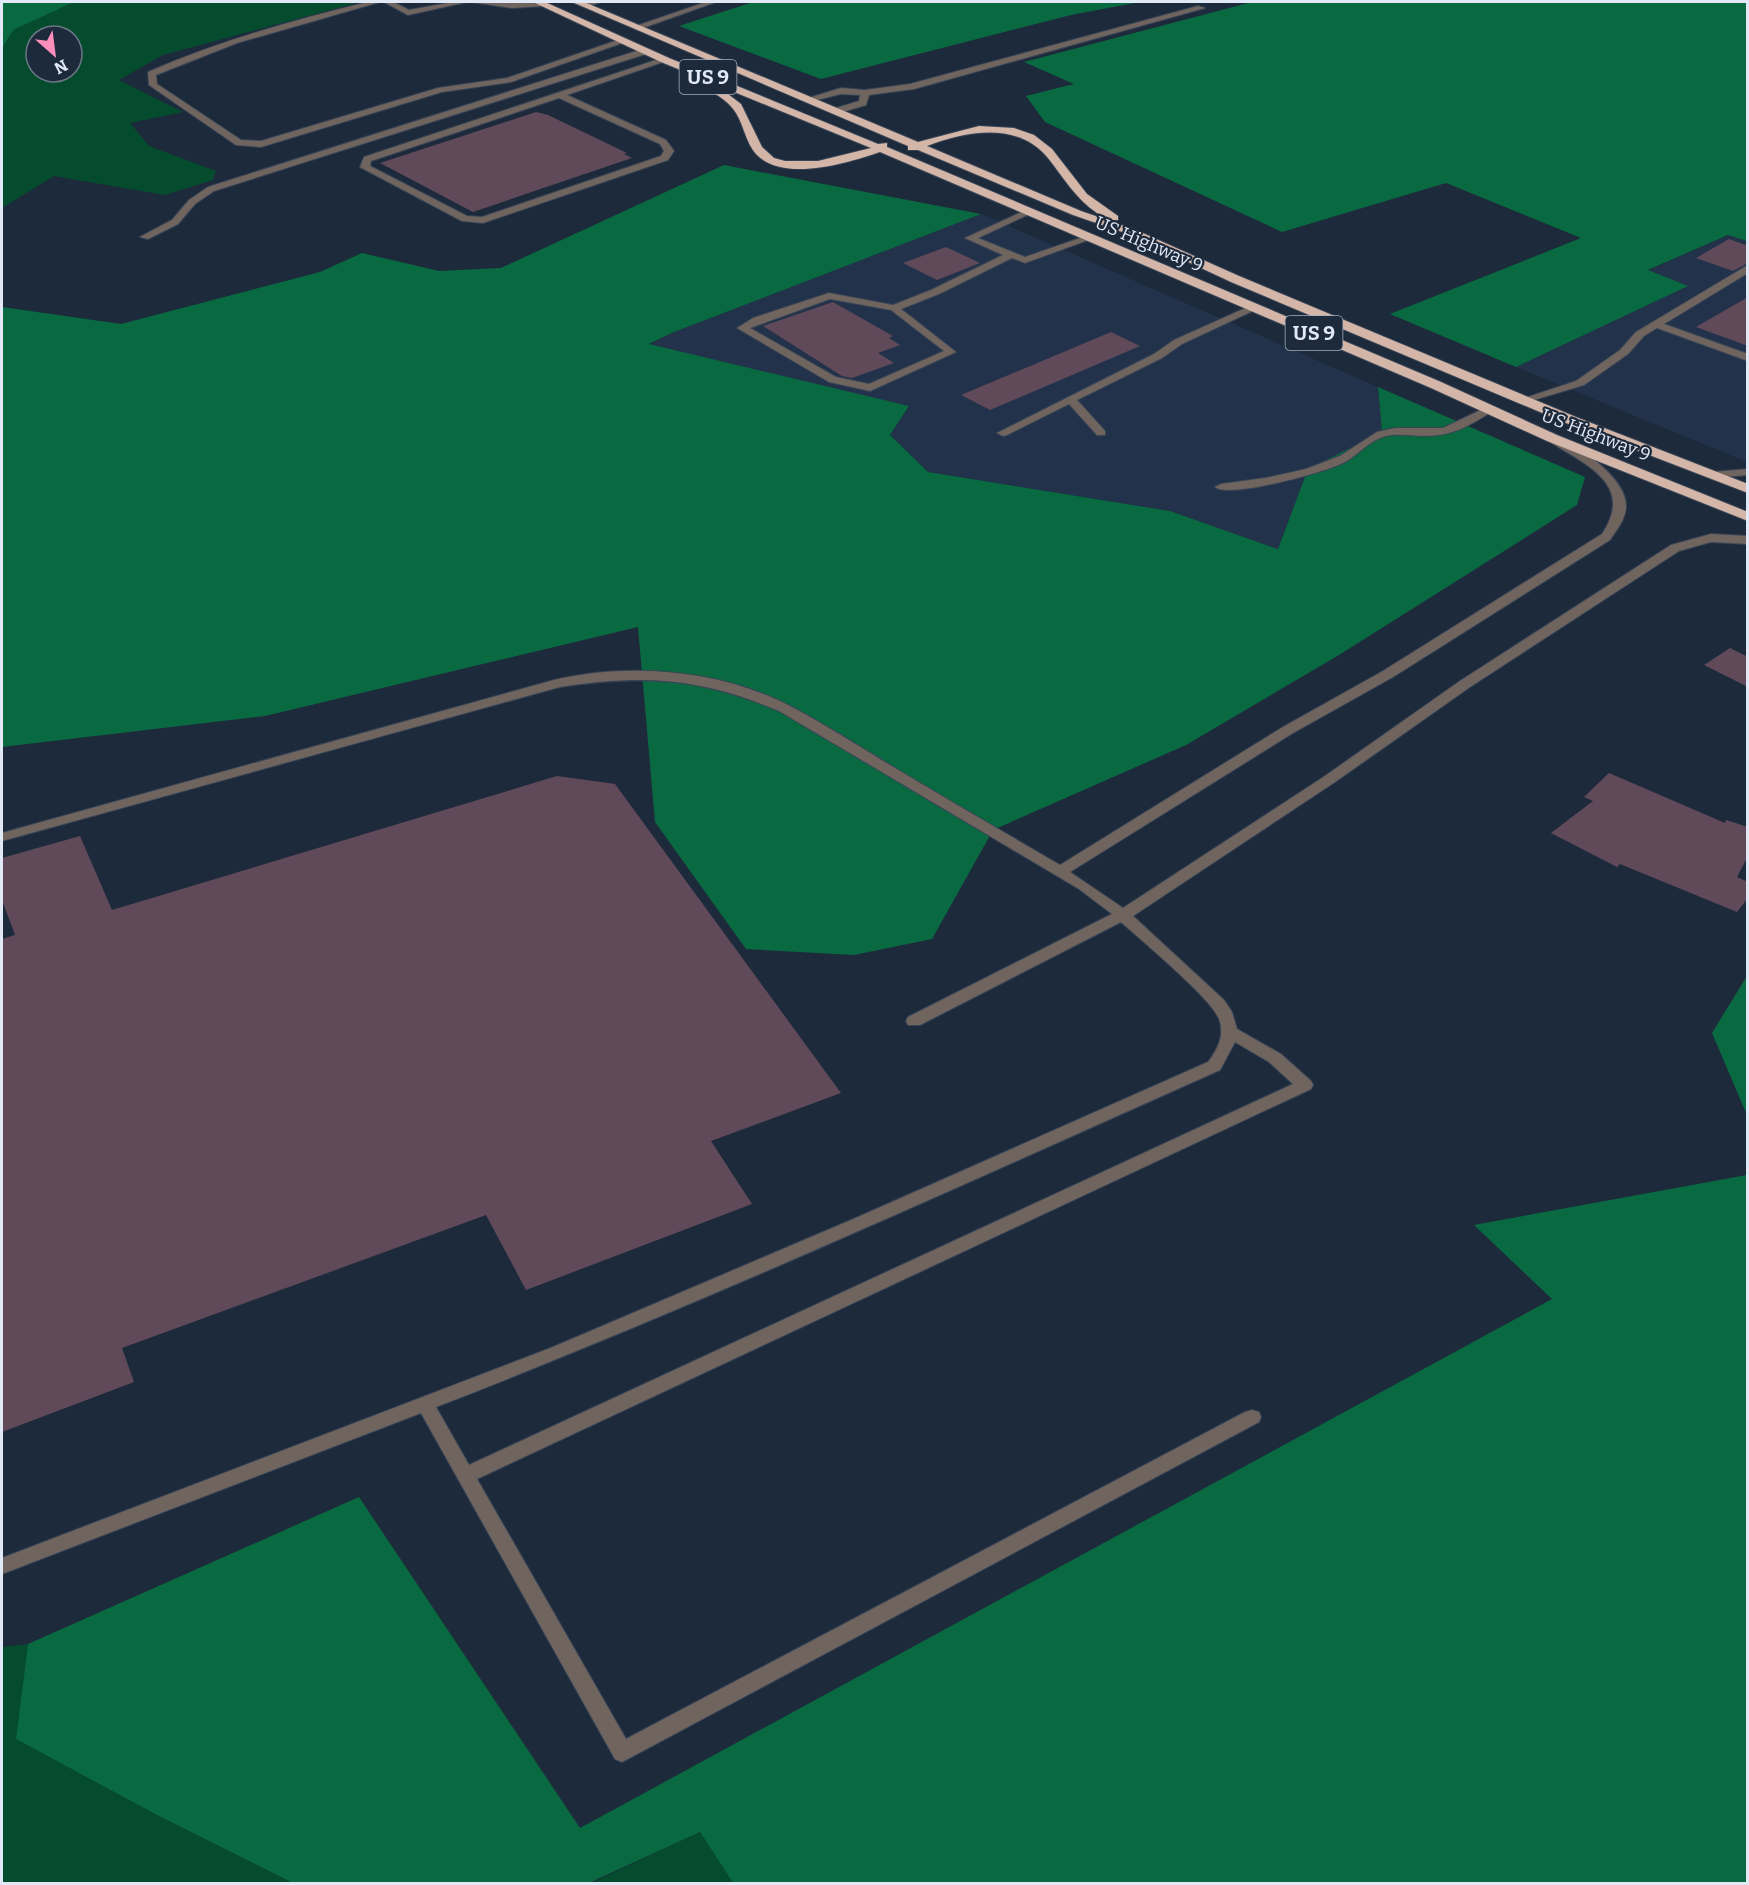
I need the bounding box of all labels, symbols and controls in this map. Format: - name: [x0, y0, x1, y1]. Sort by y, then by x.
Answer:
- north arrow: [24, 24, 84, 84]
- text: N: [51, 56, 71, 78]
- road number: US 9: [680, 60, 736, 94]
- street label: US Highway 9: [1092, 211, 1206, 277]
- road number: US 9: [1286, 316, 1342, 350]
- street label: US Highway 9: [1538, 404, 1654, 466]

